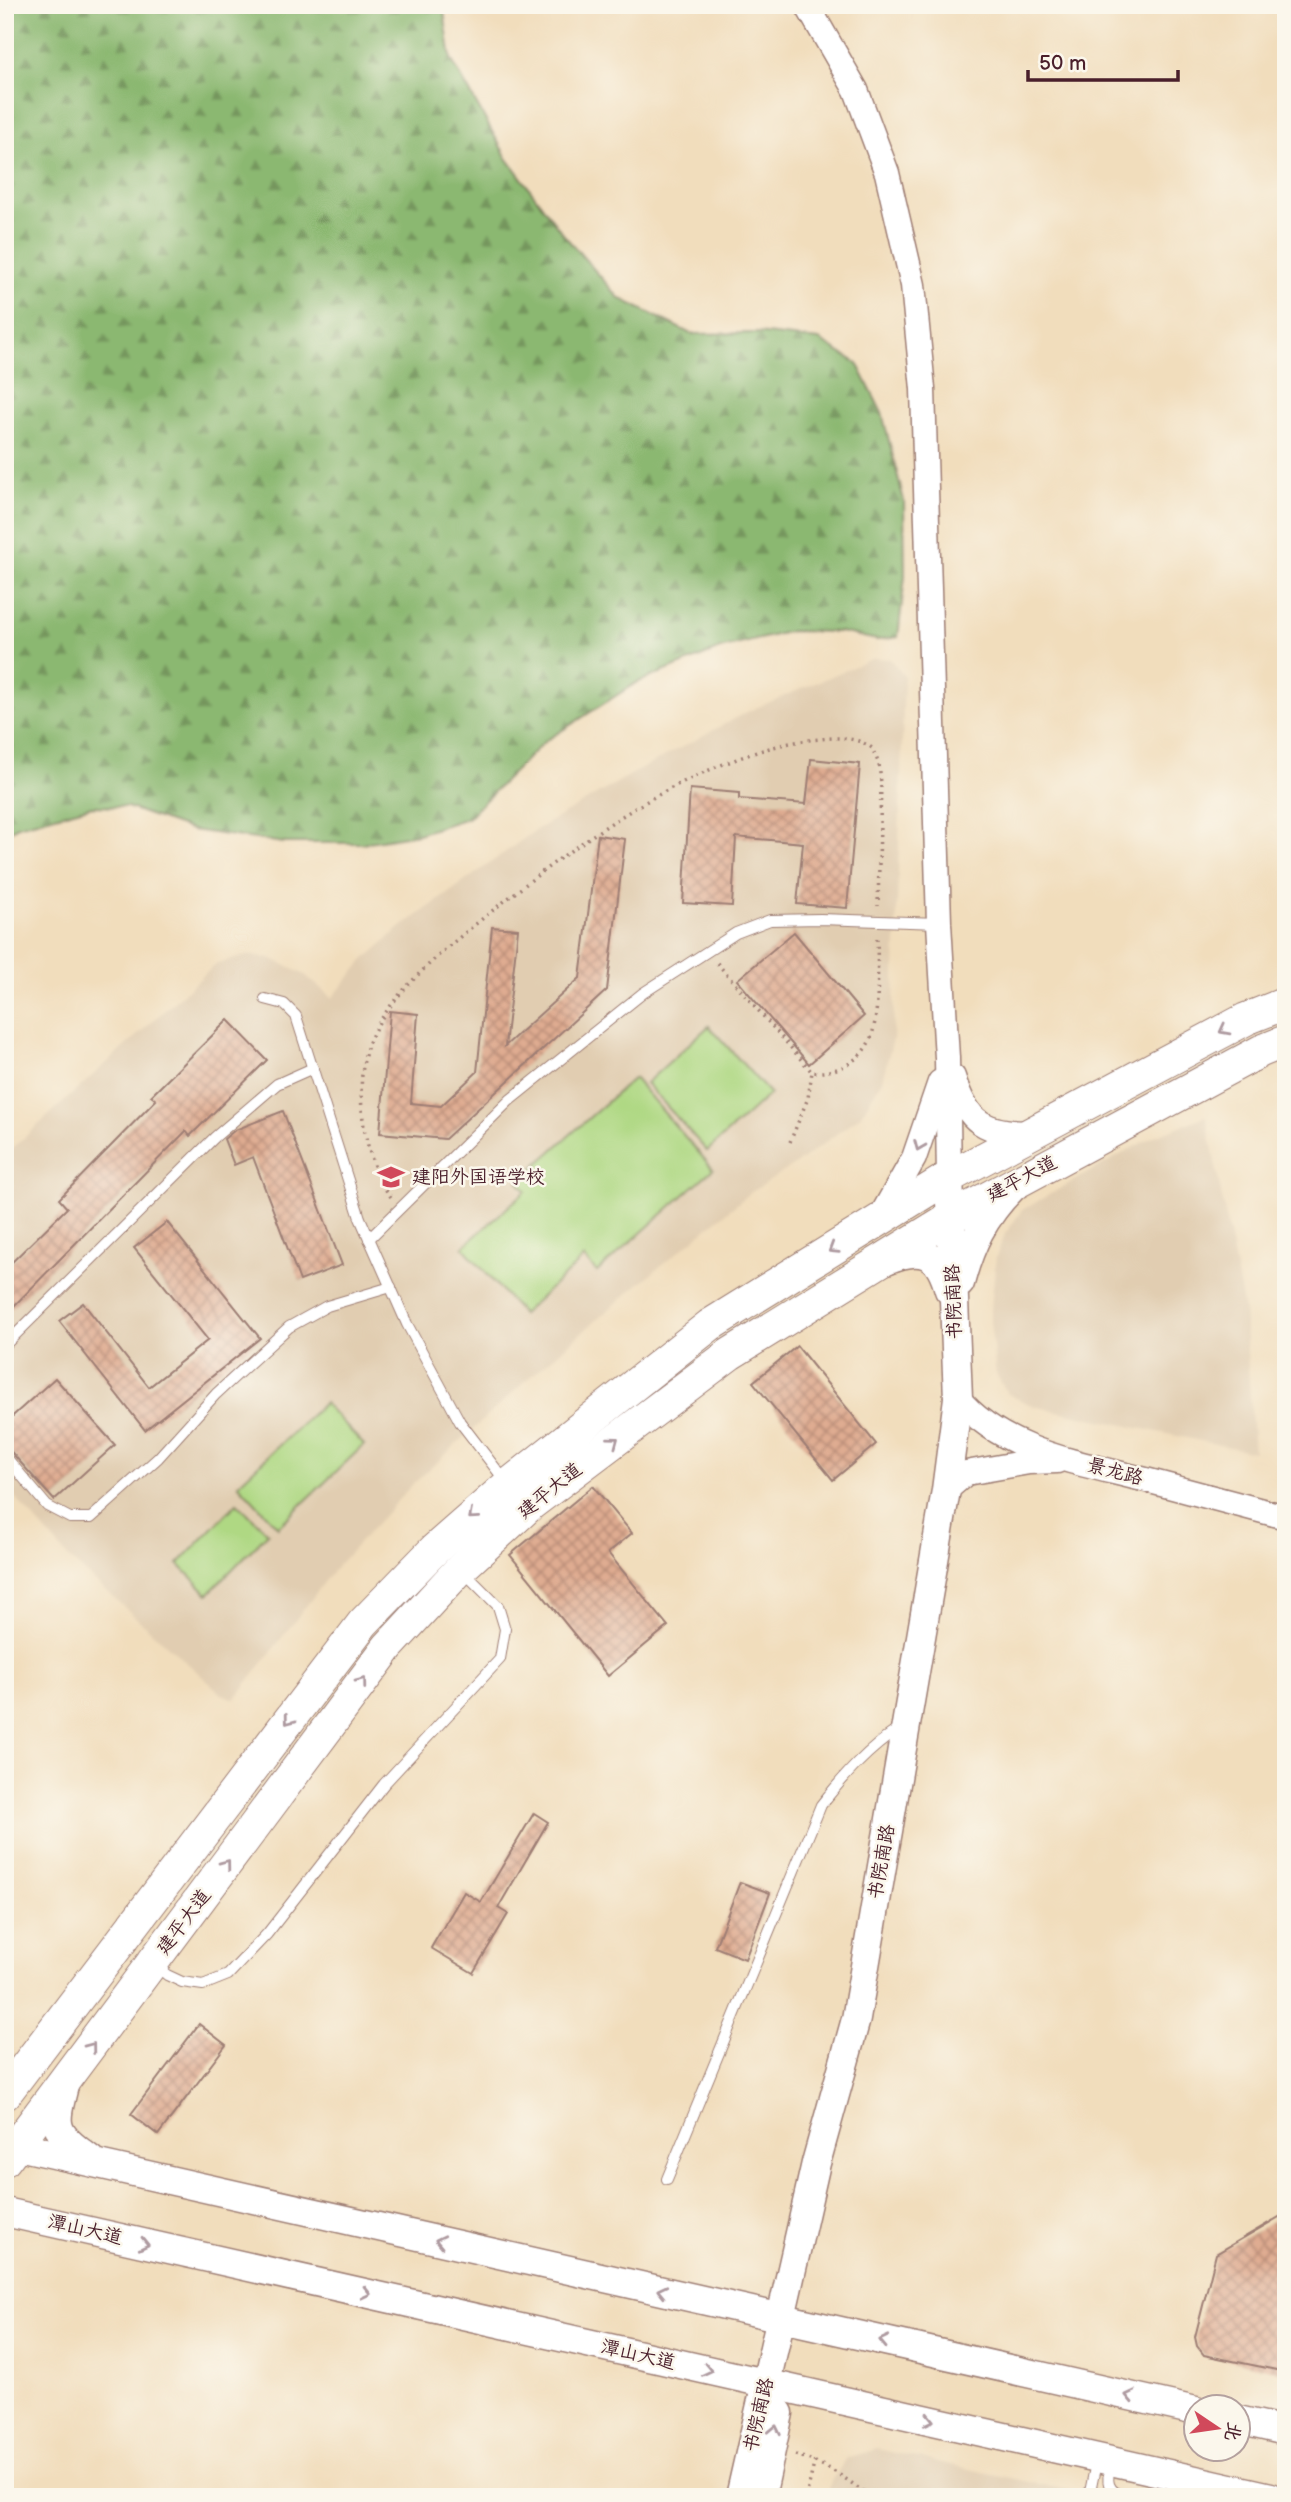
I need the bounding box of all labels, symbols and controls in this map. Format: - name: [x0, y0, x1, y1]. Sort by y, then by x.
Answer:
- scale bar: [1028, 38, 1179, 82]
- text: 50 m: [1039, 51, 1086, 76]
- one-way arrow: [1218, 1022, 1231, 1036]
- one-way arrow: [913, 1140, 927, 1152]
- street label: 建平大道: [983, 1151, 1061, 1207]
- school or university icon: 建阳外国语学校: [376, 1162, 406, 1192]
- place label: 建阳外国语学校: [412, 1166, 545, 1189]
- one-way arrow: [827, 1240, 840, 1253]
- street label: 书院南路: [941, 1264, 967, 1340]
- one-way arrow: [606, 1437, 619, 1450]
- street label: 景龙路: [1084, 1454, 1146, 1490]
- street label: 建平大道: [513, 1458, 587, 1524]
- one-way arrow: [469, 1507, 482, 1519]
- one-way arrow: [354, 1677, 367, 1690]
- one-way arrow: [284, 1712, 297, 1725]
- street label: 书院南路: [864, 1823, 900, 1901]
- one-way arrow: [218, 1860, 231, 1872]
- street label: 建平大道: [152, 1885, 216, 1959]
- one-way arrow: [82, 2042, 95, 2055]
- street label: 潭山大道: [45, 2210, 125, 2250]
- one-way arrow: [434, 2234, 446, 2249]
- one-way arrow: [137, 2235, 149, 2250]
- one-way arrow: [656, 2284, 668, 2299]
- one-way arrow: [359, 2285, 371, 2300]
- street label: 潭山大道: [598, 2335, 678, 2375]
- one-way arrow: [878, 2335, 890, 2350]
- one-way arrow: [701, 2362, 713, 2376]
- street label: 书院南路: [739, 2375, 779, 2455]
- one-way arrow: [1124, 2390, 1136, 2404]
- north arrow: [1182, 2394, 1252, 2464]
- one-way arrow: [923, 2411, 935, 2426]
- text: 北: [1219, 2420, 1245, 2443]
- one-way arrow: [767, 2424, 782, 2436]

